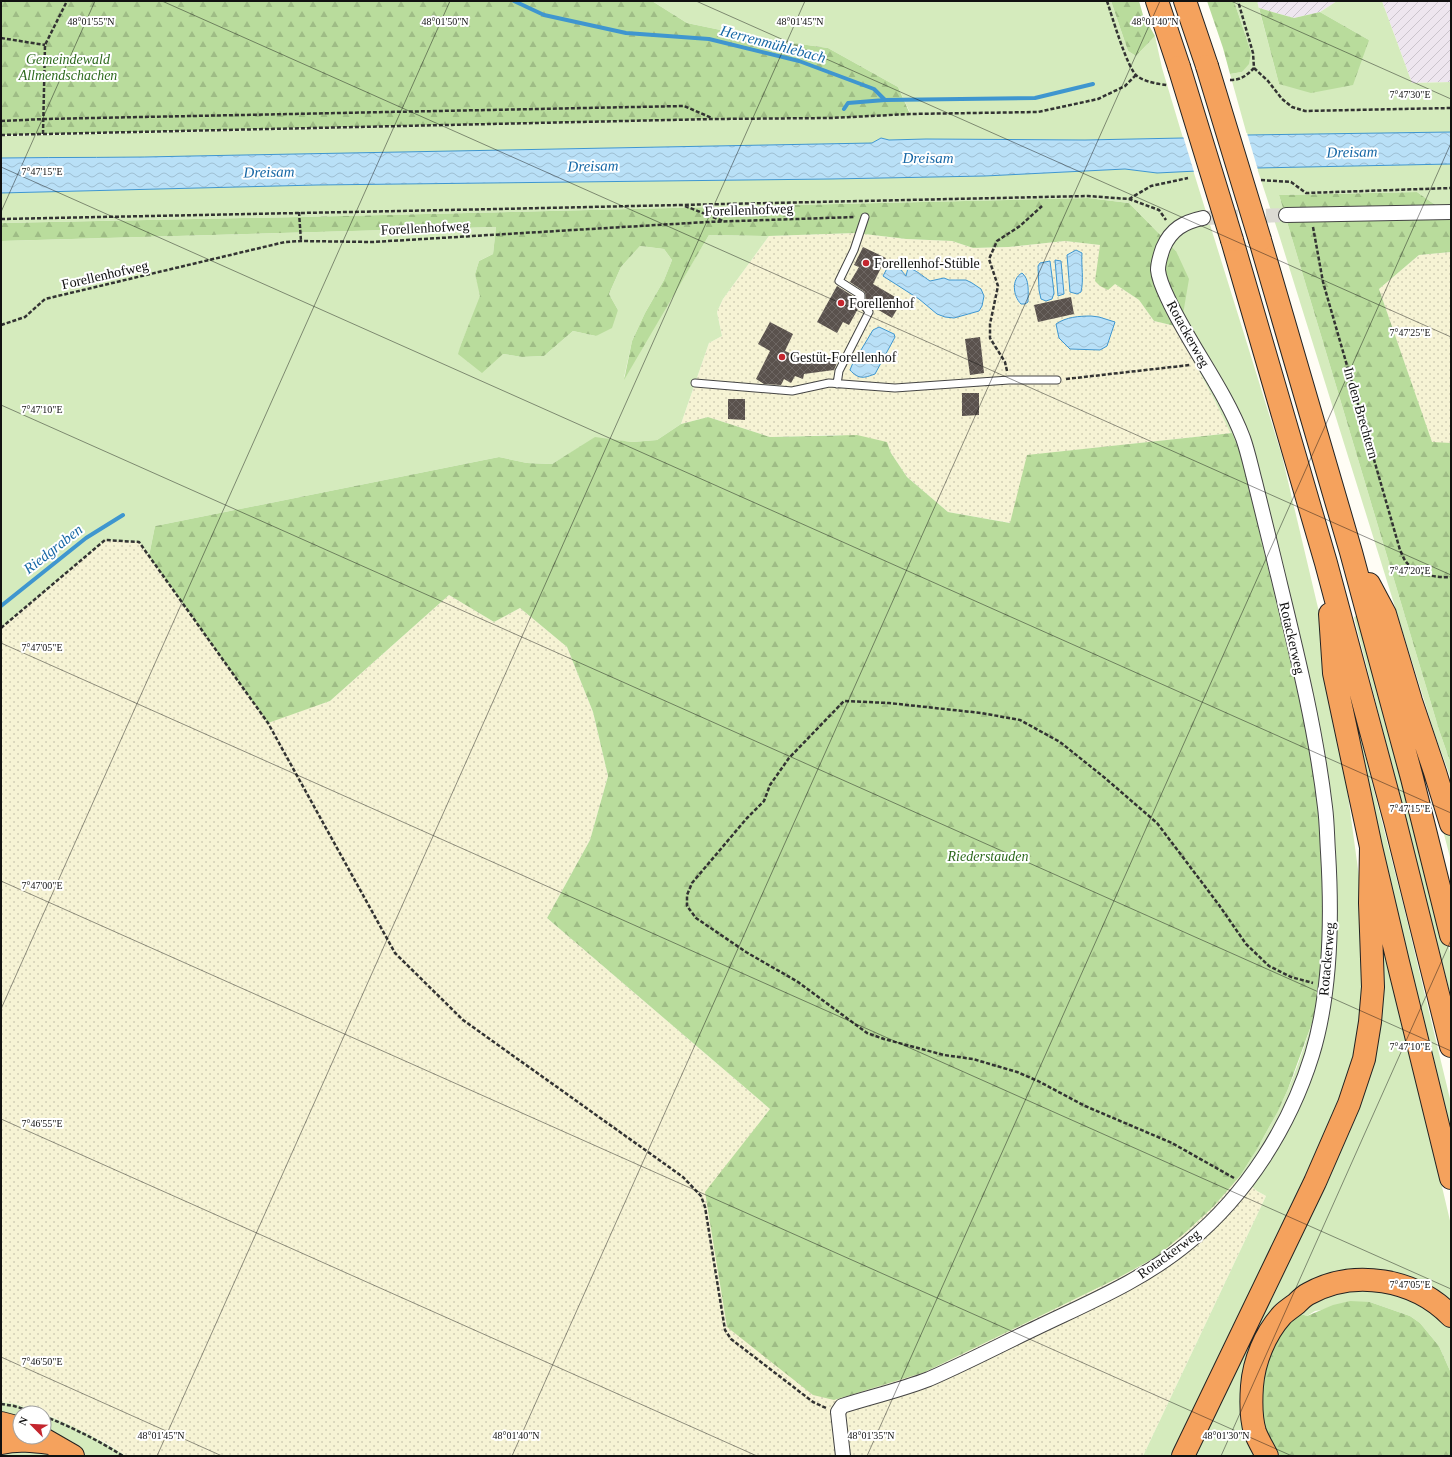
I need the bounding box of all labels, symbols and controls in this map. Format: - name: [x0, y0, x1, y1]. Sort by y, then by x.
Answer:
- text: 48°01'55"N: [67, 16, 115, 27]
- text: 48°01'50"N: [421, 16, 469, 27]
- text: 48°01'45"N: [776, 16, 824, 27]
- text: 48°01'40"N: [1131, 16, 1179, 27]
- water label: Herrenmühlebach: [718, 22, 828, 66]
- park label: Gemeindewald Allmendschachen: [18, 52, 117, 83]
- text: 7°47'30"E: [1390, 89, 1431, 100]
- water label: Dreisam: [1325, 144, 1378, 160]
- water label: Dreisam: [901, 150, 954, 166]
- water label: Dreisam: [566, 158, 619, 174]
- water label: Dreisam: [242, 164, 295, 180]
- text: 7°47'15"E: [22, 166, 63, 177]
- street label: Forellenhofweg: [704, 201, 794, 219]
- street label: Forellenhofweg: [380, 218, 470, 238]
- place label: Forellenhof-Stüble: [874, 256, 980, 271]
- street label: Forellenhofweg: [60, 258, 150, 292]
- marker: Forellenhof-Stüble: [861, 258, 871, 268]
- place label: Forellenhof: [849, 296, 915, 311]
- marker: Forellenhof: [836, 298, 846, 308]
- street label: Rotackerweg: [1164, 298, 1212, 370]
- text: 7°47'25"E: [1390, 327, 1431, 338]
- place label: Gestüt-Forellenhof: [790, 350, 897, 365]
- marker: Gestüt-Forellenhof: [777, 352, 787, 362]
- street label: In den Brechtern: [1341, 366, 1381, 460]
- text: 7°47'10"E: [22, 404, 63, 415]
- water label: Riedgraben: [20, 521, 85, 577]
- text: 7°47'20"E: [1390, 565, 1431, 576]
- street label: Rotackerweg: [1276, 600, 1308, 676]
- text: 7°47'05"E: [22, 642, 63, 653]
- text: 7°47'15"E: [1390, 803, 1431, 814]
- park label: Riederstauden: [947, 849, 1028, 864]
- text: 7°47'00"E: [22, 880, 63, 891]
- street label: Rotackerweg: [1316, 922, 1338, 996]
- text: 7°47'10"E: [1390, 1041, 1431, 1052]
- text: 7°46'55"E: [22, 1118, 63, 1129]
- street label: Rotackerweg: [1135, 1226, 1203, 1282]
- text: 7°47'05"E: [1390, 1279, 1431, 1290]
- text: 7°46'50"E: [22, 1356, 63, 1367]
- north arrow: [12, 1405, 52, 1445]
- text: N: [16, 1415, 30, 1427]
- text: 48°01'45"N: [137, 1430, 185, 1441]
- text: 48°01'40"N: [492, 1430, 540, 1441]
- text: 48°01'35"N: [847, 1430, 895, 1441]
- text: 48°01'30"N: [1202, 1430, 1250, 1441]

